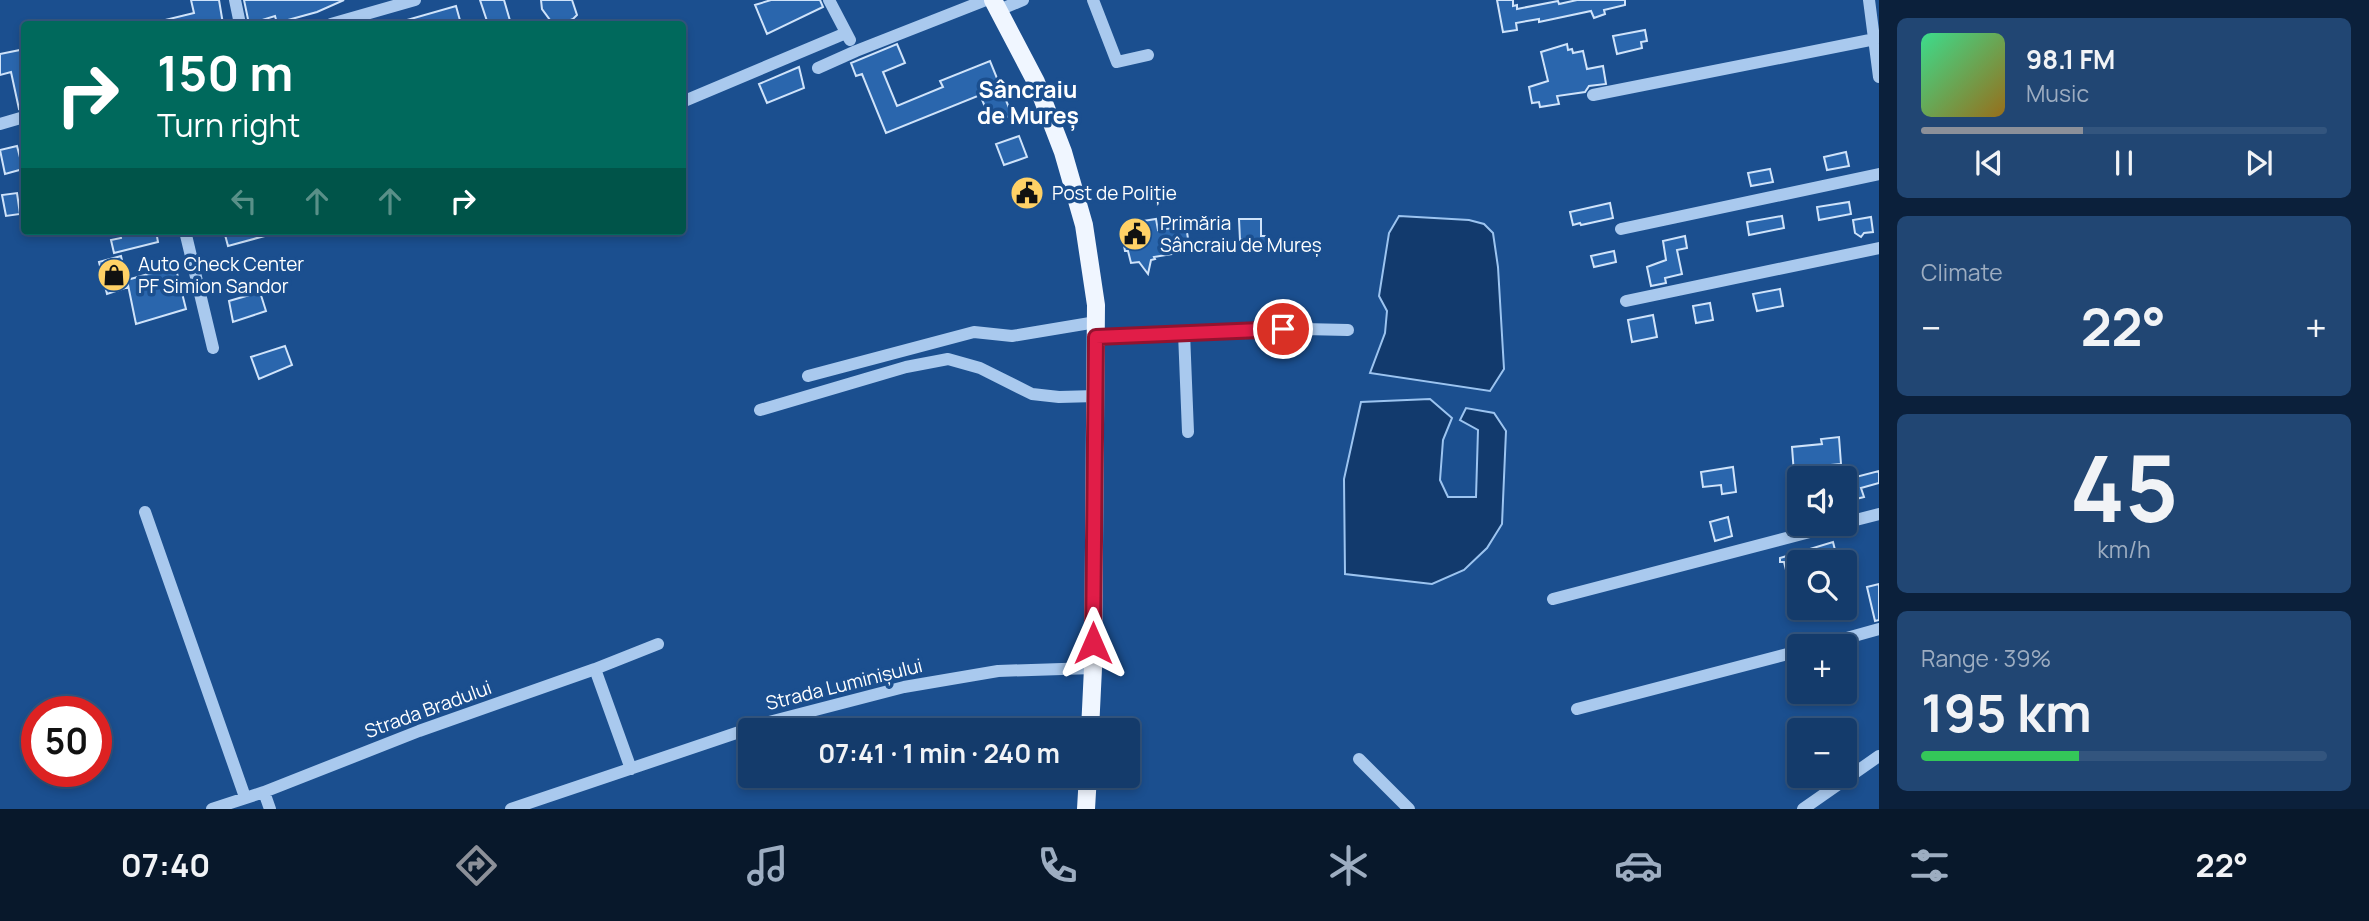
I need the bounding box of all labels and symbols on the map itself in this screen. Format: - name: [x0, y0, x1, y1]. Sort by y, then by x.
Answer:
- district label: Sâncraiu de Mureș: [977, 73, 1079, 131]
- public building icon: Post de Poliție: [1008, 174, 1046, 212]
- place label: Post de Poliție: [1052, 180, 1177, 206]
- place label: Primăria Sâncraiu de Mureș: [1160, 210, 1322, 258]
- public building icon: Primăria Sâncraiu de Mureș: [1116, 215, 1154, 253]
- place label: Auto Check Center PF Simion Sandor: [138, 251, 304, 299]
- shop icon: Auto Check Center PF Simion Sandor: [95, 256, 133, 294]
- pin: [1253, 299, 1313, 359]
- position arrow: [1056, 606, 1130, 680]
- street label: Strada Luminișului: [763, 652, 925, 716]
- street label: Strada Bradului: [361, 674, 495, 744]
- speed limit sign: 50: [21, 696, 112, 787]

